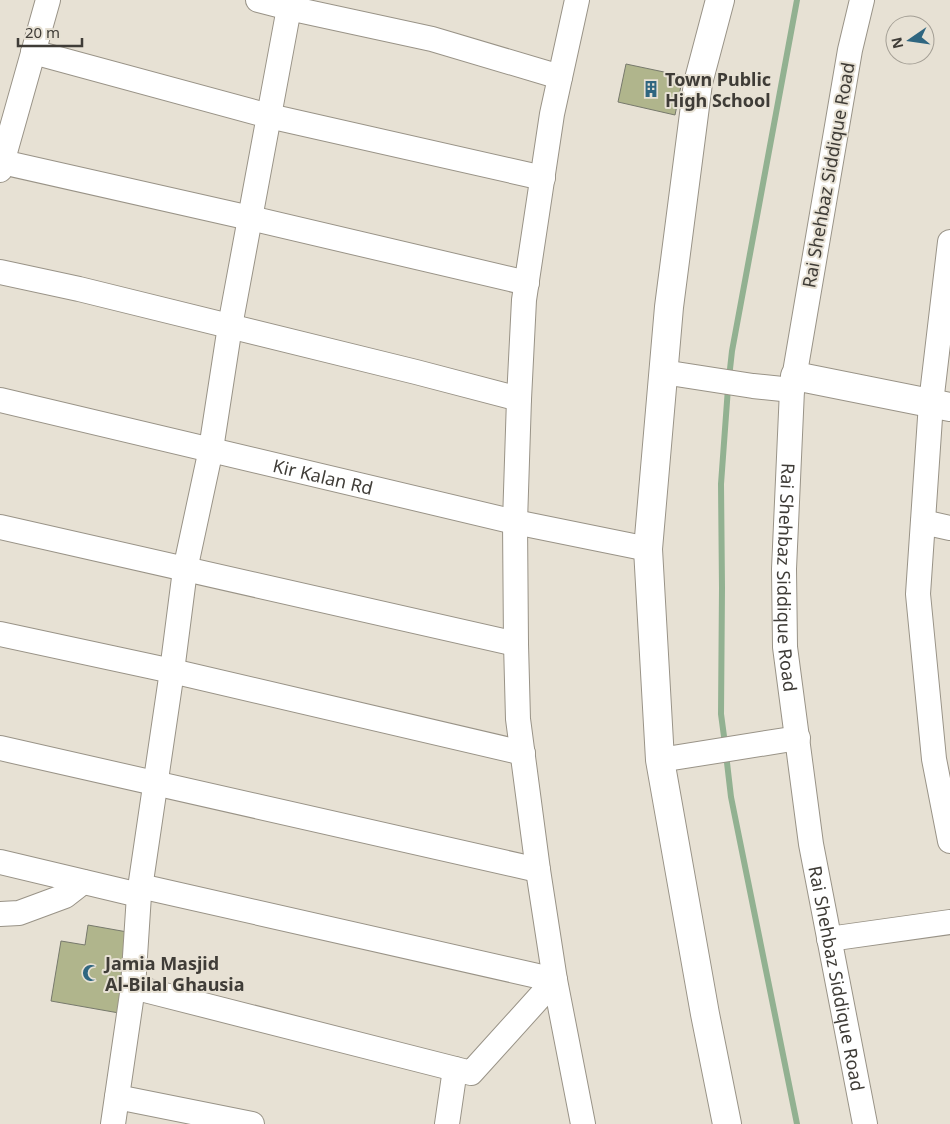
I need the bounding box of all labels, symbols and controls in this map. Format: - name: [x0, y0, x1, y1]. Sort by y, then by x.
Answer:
- scale bar: [18, 15, 81, 47]
- north arrow: [885, 15, 935, 65]
- text: 20 m: [25, 22, 60, 42]
- text: N: [886, 35, 907, 51]
- street label: Rai Shehbaz Siddique Road: [796, 60, 860, 290]
- place label: Town Public High School: [665, 67, 771, 112]
- building icon: Town Public High School: [641, 79, 661, 99]
- street label: Kir Kalan Rd: [271, 453, 375, 500]
- street label: Rai Shehbaz Siddique Road: [772, 463, 803, 693]
- street label: Rai Shehbaz Siddique Road: [803, 864, 870, 1093]
- place label: Jamia Masjid Al-Bilal Ghausia: [103, 951, 245, 996]
- mosque icon: Jamia Masjid Al-Bilal Ghausia: [81, 963, 101, 983]

